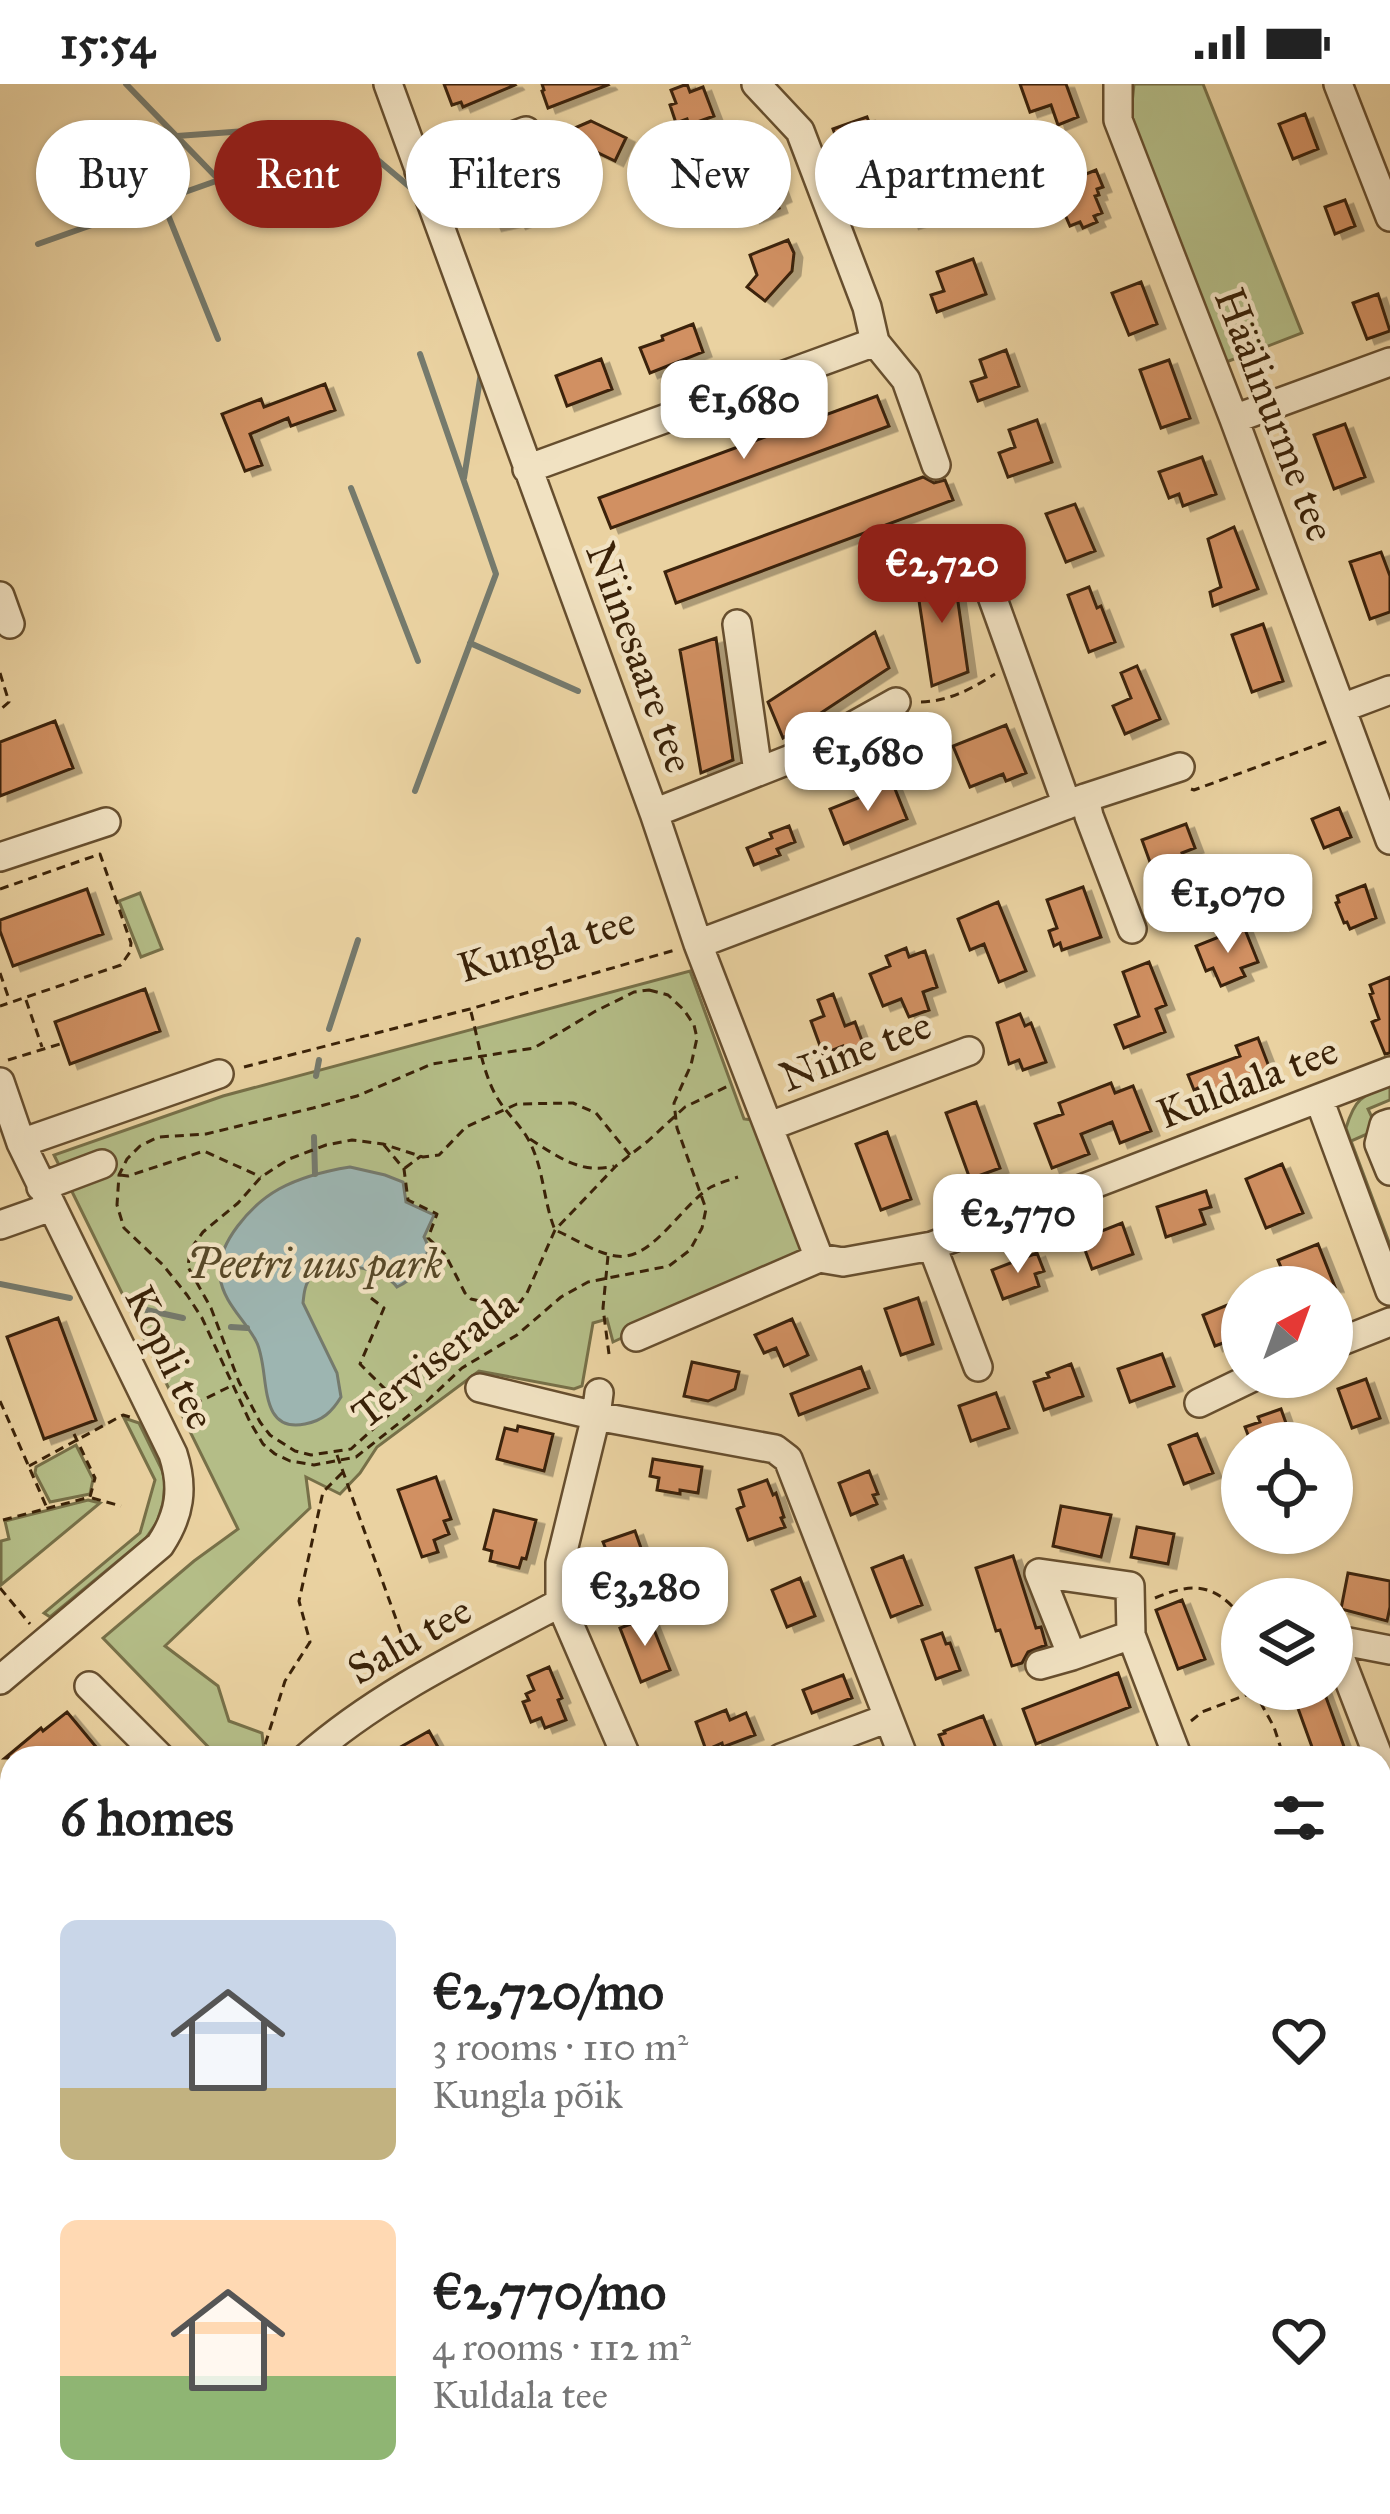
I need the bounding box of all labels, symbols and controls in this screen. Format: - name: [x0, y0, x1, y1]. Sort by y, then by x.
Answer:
- text: 15:54: [60, 15, 155, 70]
- chip: Buy: [36, 120, 190, 228]
- chip: Rent: [214, 120, 382, 228]
- chip: Filters: [406, 120, 603, 228]
- chip: New: [627, 120, 791, 228]
- chip: Apartment: [815, 120, 1087, 228]
- street label: Häälinurme tee: [1203, 280, 1347, 548]
- pin: €1,680: [646, 360, 842, 462]
- text: €1,680: [688, 375, 800, 423]
- pin: €2,720: [844, 524, 1040, 626]
- street label: Niinesaare tee: [574, 535, 706, 780]
- text: €2,720: [885, 539, 999, 587]
- pin: €1,680: [770, 712, 966, 814]
- text: €1,680: [812, 727, 924, 775]
- pin: €1,070: [1130, 854, 1326, 956]
- text: €1,070: [1170, 869, 1286, 917]
- street label: Kungla tee: [452, 894, 641, 994]
- street label: Niine tee: [772, 998, 938, 1103]
- street label: Kuldala tee: [1150, 1024, 1345, 1140]
- pin: €2,770: [920, 1174, 1116, 1276]
- text: €2,770: [960, 1189, 1076, 1237]
- park label: Peetri uus park: [187, 1238, 443, 1290]
- north arrow: [1221, 1266, 1353, 1398]
- map controls: [1221, 1266, 1353, 1710]
- street label: Kopli tee: [113, 1277, 227, 1438]
- street label: Terviserada: [341, 1278, 528, 1440]
- button: locate: [1221, 1422, 1353, 1554]
- pin: €3,280: [547, 1547, 743, 1649]
- text: €3,280: [589, 1562, 701, 1610]
- button: layers: [1221, 1578, 1353, 1710]
- street label: Salu tee: [338, 1584, 481, 1696]
- icon: filters: [1266, 1785, 1332, 1851]
- text: 6 homes: [60, 1787, 234, 1849]
- text: €2,720/mo: [432, 1961, 664, 2023]
- icon: home: [156, 1968, 300, 2112]
- icon: heart: [1266, 2007, 1332, 2073]
- text: 3 rooms · 110 m²: [432, 2023, 688, 2071]
- text: Kungla põik: [432, 2071, 623, 2119]
- text: €2,770/mo: [432, 2261, 666, 2323]
- icon: home: [156, 2268, 300, 2412]
- icon: heart: [1266, 2307, 1332, 2373]
- text: 4 rooms · 112 m²: [432, 2323, 691, 2371]
- text: Kuldala tee: [432, 2371, 608, 2419]

